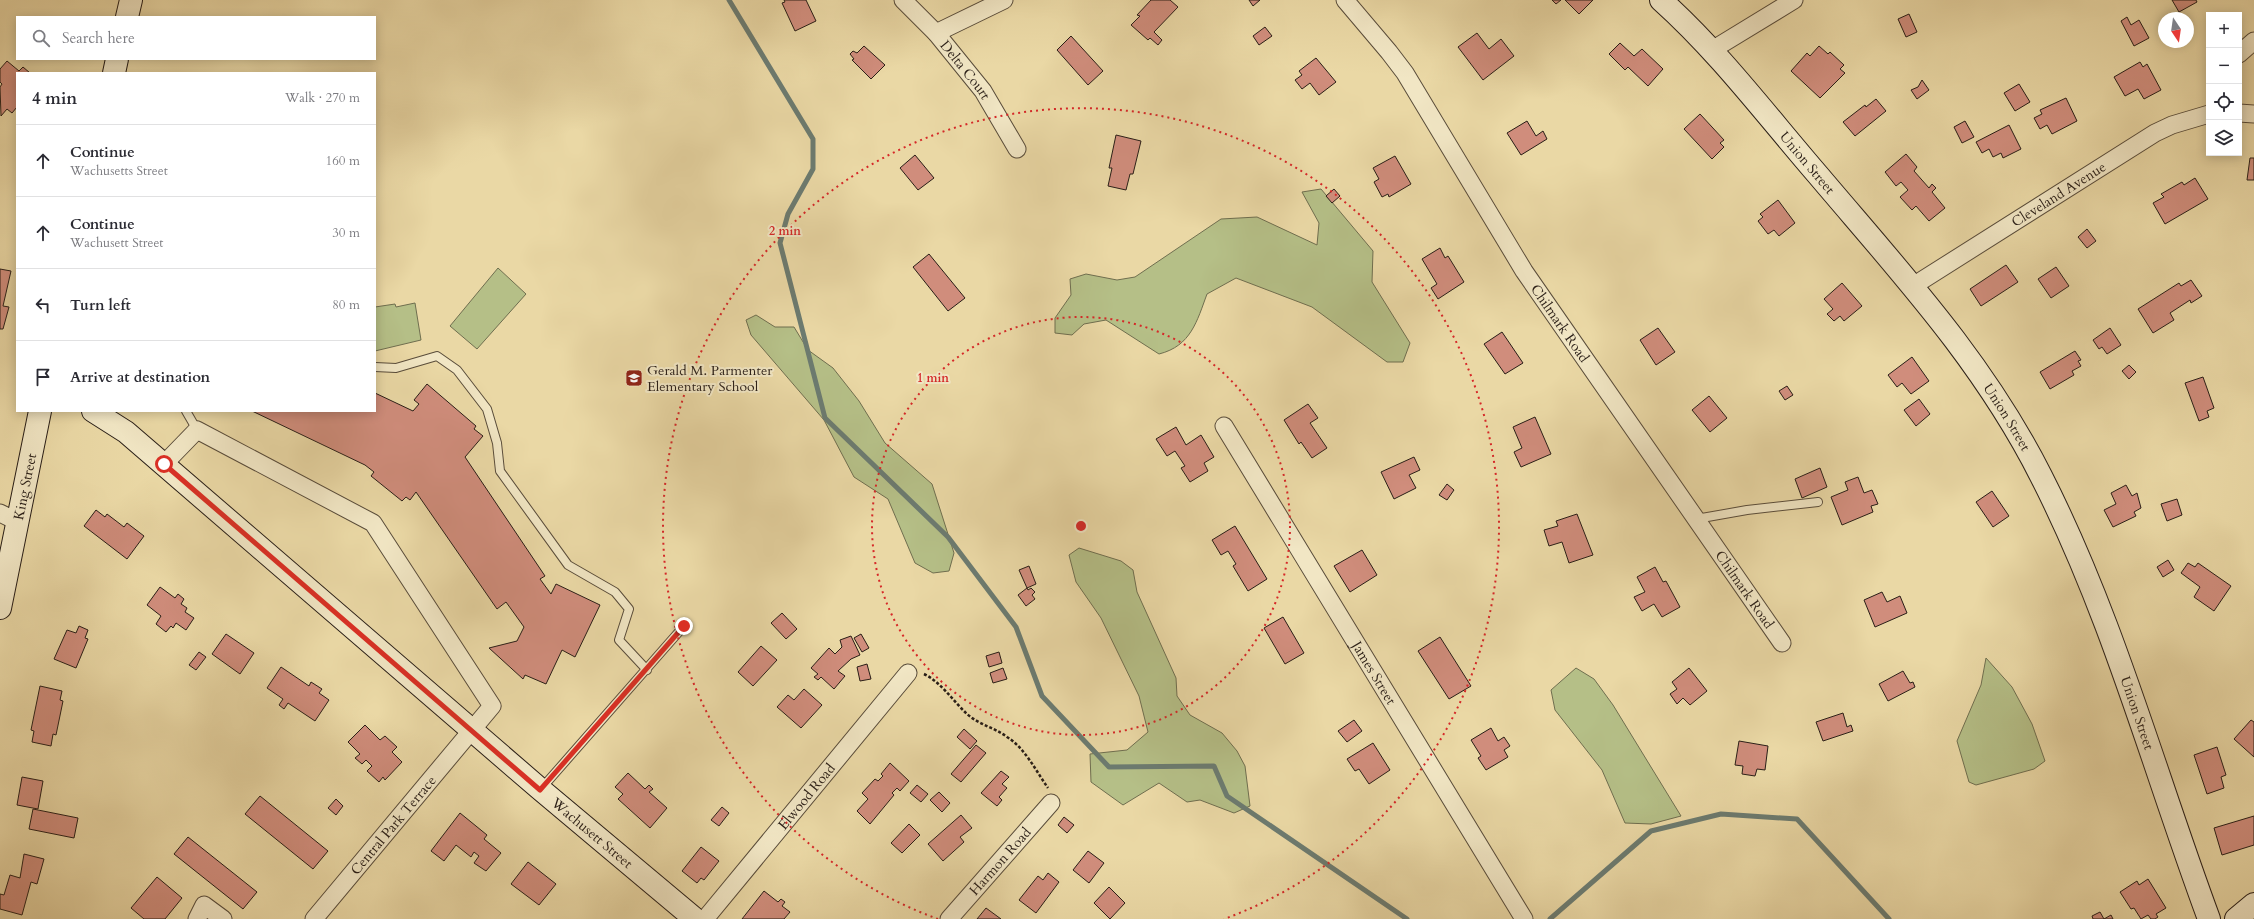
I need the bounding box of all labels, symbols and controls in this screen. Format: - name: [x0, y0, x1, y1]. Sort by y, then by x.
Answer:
- north arrow: [2158, 12, 2194, 48]
- map controls: [2206, 12, 2242, 156]
- button: +: [2206, 12, 2242, 48]
- search box: [16, 16, 376, 60]
- icon: search: [30, 27, 52, 49]
- text: Search here: [62, 28, 135, 48]
- street label: Delta Court: [936, 36, 995, 104]
- button: −: [2206, 48, 2242, 84]
- button: locate: [2206, 84, 2242, 120]
- text: 4 min: [32, 87, 77, 110]
- text: Walk · 270 m: [285, 89, 360, 107]
- button: layers: [2206, 120, 2242, 156]
- street label: Union Street: [1775, 128, 1839, 199]
- text: Continue: [70, 142, 135, 162]
- icon: ahead: [32, 150, 54, 172]
- text: 160 m: [326, 152, 360, 170]
- street label: Cleveland Avenue: [2008, 158, 2110, 231]
- text: Wachusetts Street: [70, 162, 168, 180]
- text: Continue: [70, 214, 135, 234]
- icon: ahead: [32, 222, 54, 244]
- text: 2 min: [769, 223, 801, 239]
- text: 30 m: [332, 224, 360, 242]
- text: Wachusett Street: [70, 234, 163, 252]
- street label: Chilmark Road: [1526, 281, 1594, 367]
- icon: left: [32, 294, 54, 316]
- text: Turn left: [70, 295, 131, 315]
- text: 80 m: [332, 296, 360, 314]
- place label: Gerald M. Parmenter Elementary School: [647, 361, 773, 396]
- icon: arrive: [32, 366, 54, 388]
- text: Arrive at destination: [70, 367, 210, 387]
- school or university icon: Gerald M. Parmenter Elementary School: [624, 368, 644, 388]
- text: 1 min: [917, 370, 949, 386]
- street label: Union Street: [1979, 380, 2035, 455]
- street label: King Street: [9, 451, 41, 522]
- route start: [155, 455, 173, 473]
- centre of rings: [1074, 519, 1088, 533]
- street label: Chilmark Road: [1711, 547, 1778, 633]
- route end: [675, 617, 693, 635]
- street label: James Street: [1346, 636, 1401, 709]
- street label: Union Street: [2116, 674, 2159, 753]
- street label: Elwood Road: [774, 759, 840, 834]
- street label: Central Park Terrace: [346, 772, 441, 879]
- street label: Wachusett Street: [546, 793, 637, 873]
- street label: Harmon Road: [965, 823, 1036, 900]

